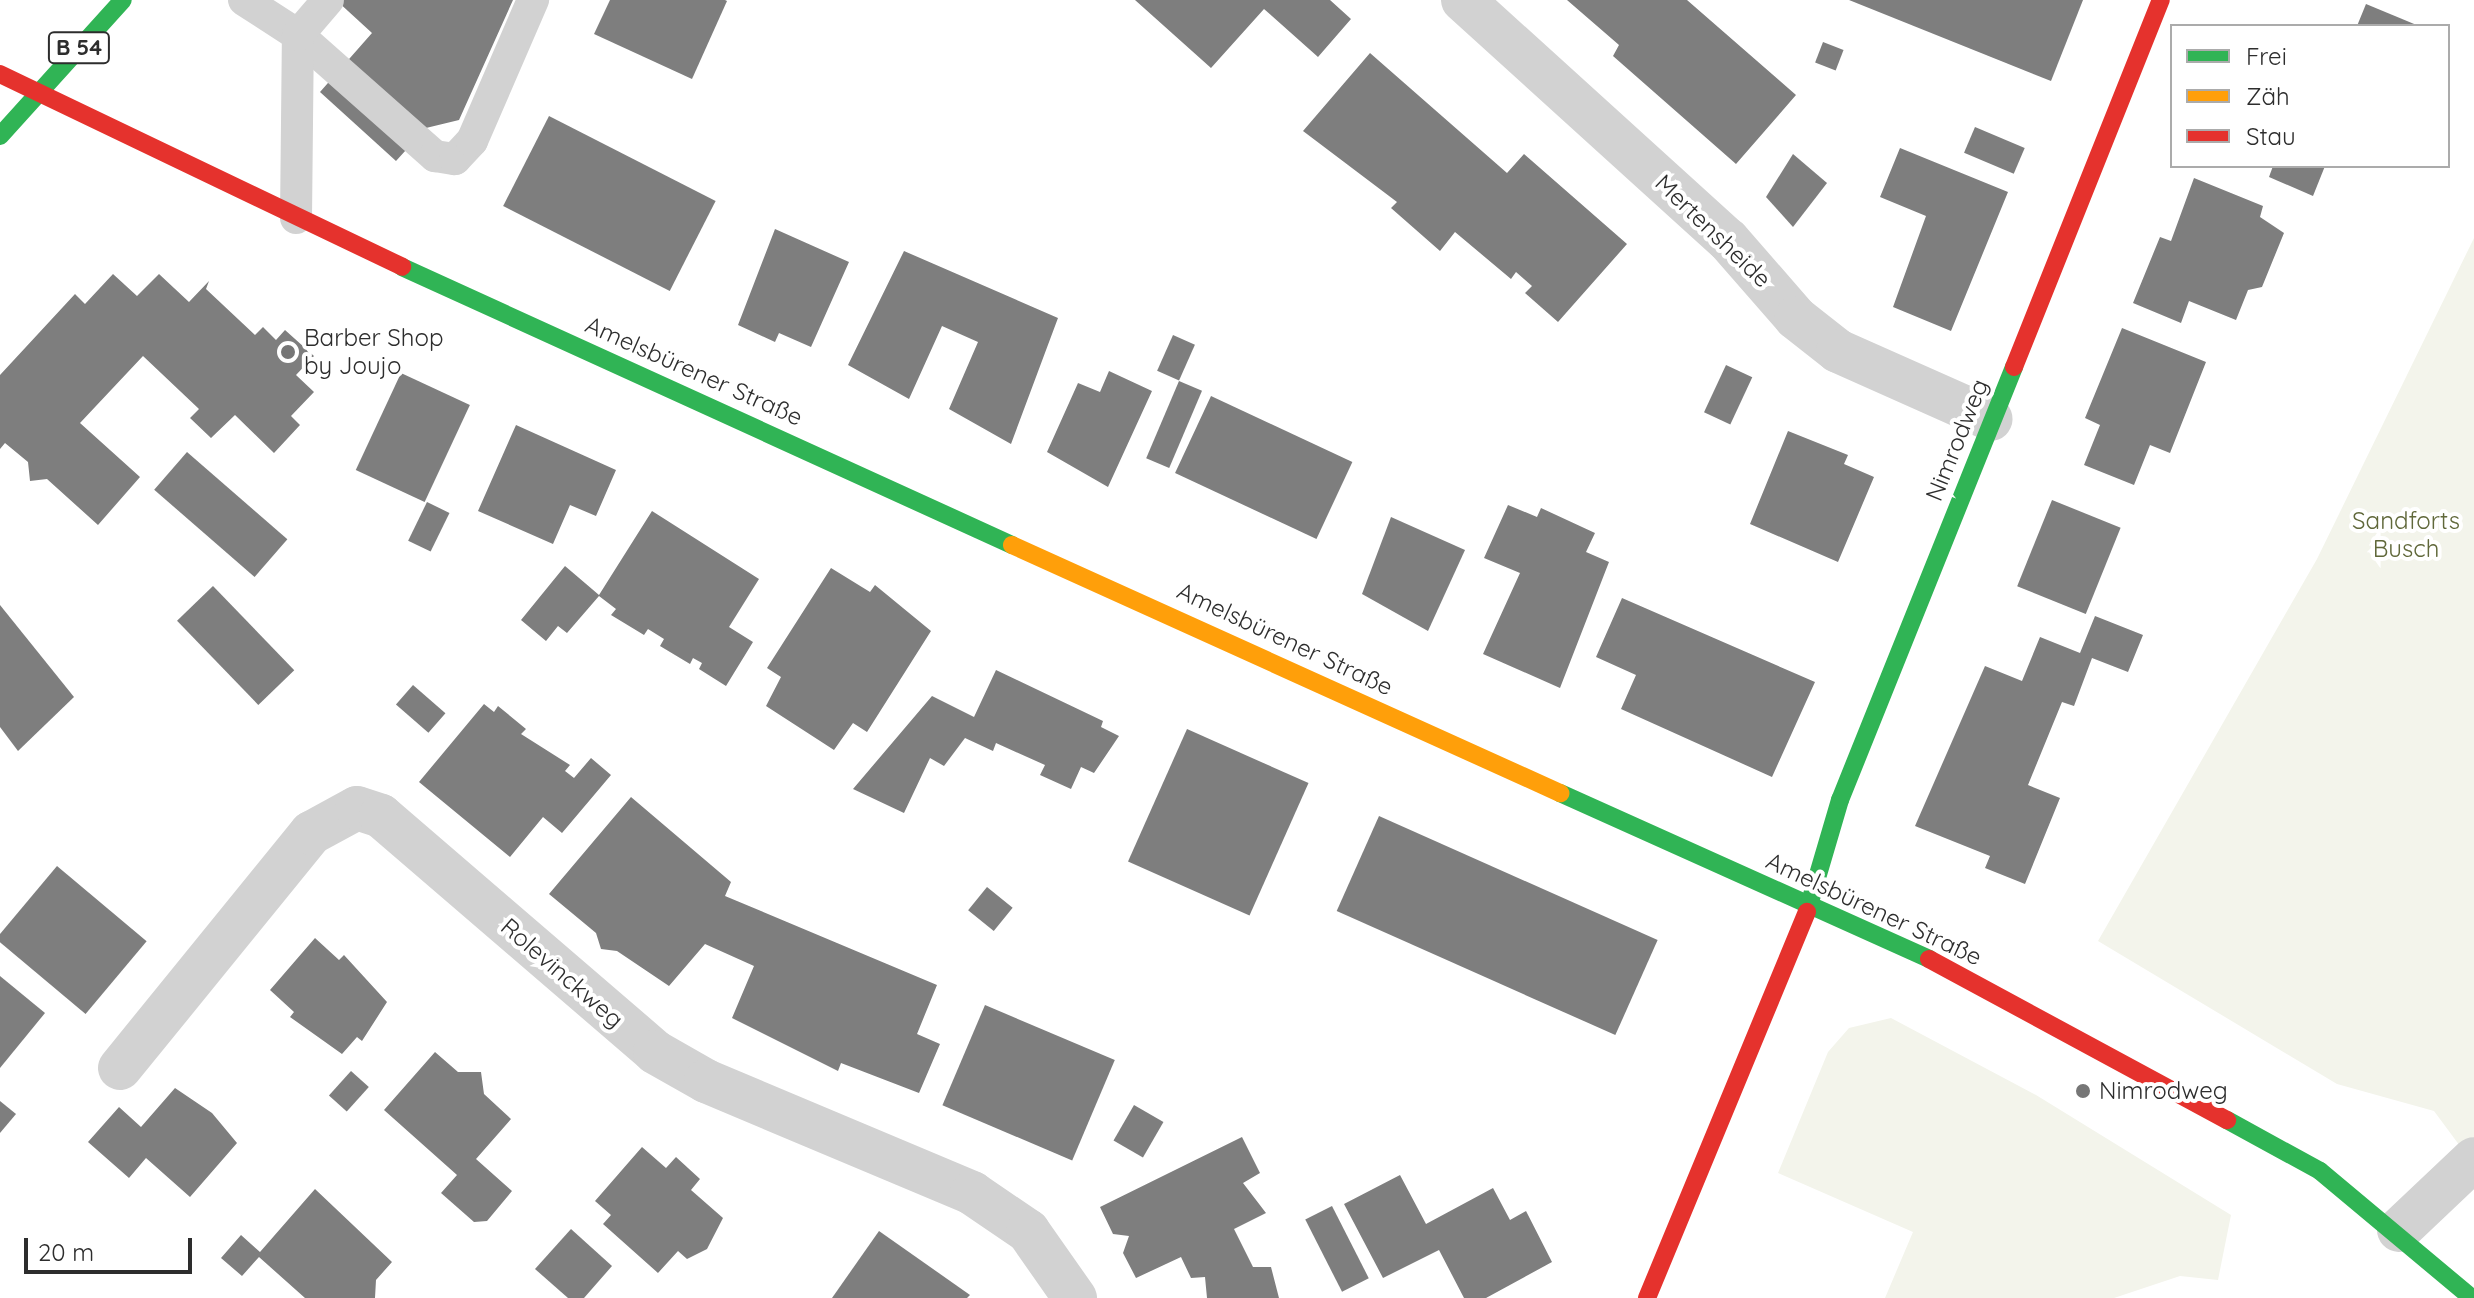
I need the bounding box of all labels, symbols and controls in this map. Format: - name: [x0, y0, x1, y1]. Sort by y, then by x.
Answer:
- legend: [2170, 24, 2450, 168]
- road number: B 54: [47, 30, 111, 66]
- text: Frei: [2246, 41, 2287, 71]
- text: Zäh: [2246, 81, 2290, 111]
- text: Stau: [2246, 121, 2296, 151]
- street label: Mertensheide: [1649, 169, 1777, 293]
- street label: Amelsbürener Straße: [581, 310, 807, 432]
- place label: Barber Shop by Joujo: [304, 324, 443, 380]
- marker: Barber Shop by Joujo: [279, 343, 297, 361]
- street label: Nimrodweg: [1920, 375, 1994, 505]
- park label: Sandforts Busch: [2352, 507, 2460, 563]
- street label: Amelsbürener Straße: [1173, 576, 1397, 702]
- street label: Amelsbürener Straße: [1762, 846, 1986, 972]
- street label: Rolevinckweg: [495, 912, 629, 1034]
- place label: Nimrodweg: [2099, 1077, 2228, 1105]
- marker: Nimrodweg: [2074, 1082, 2092, 1100]
- scale bar: [28, 1222, 196, 1272]
- text: 20 m: [38, 1237, 94, 1267]

